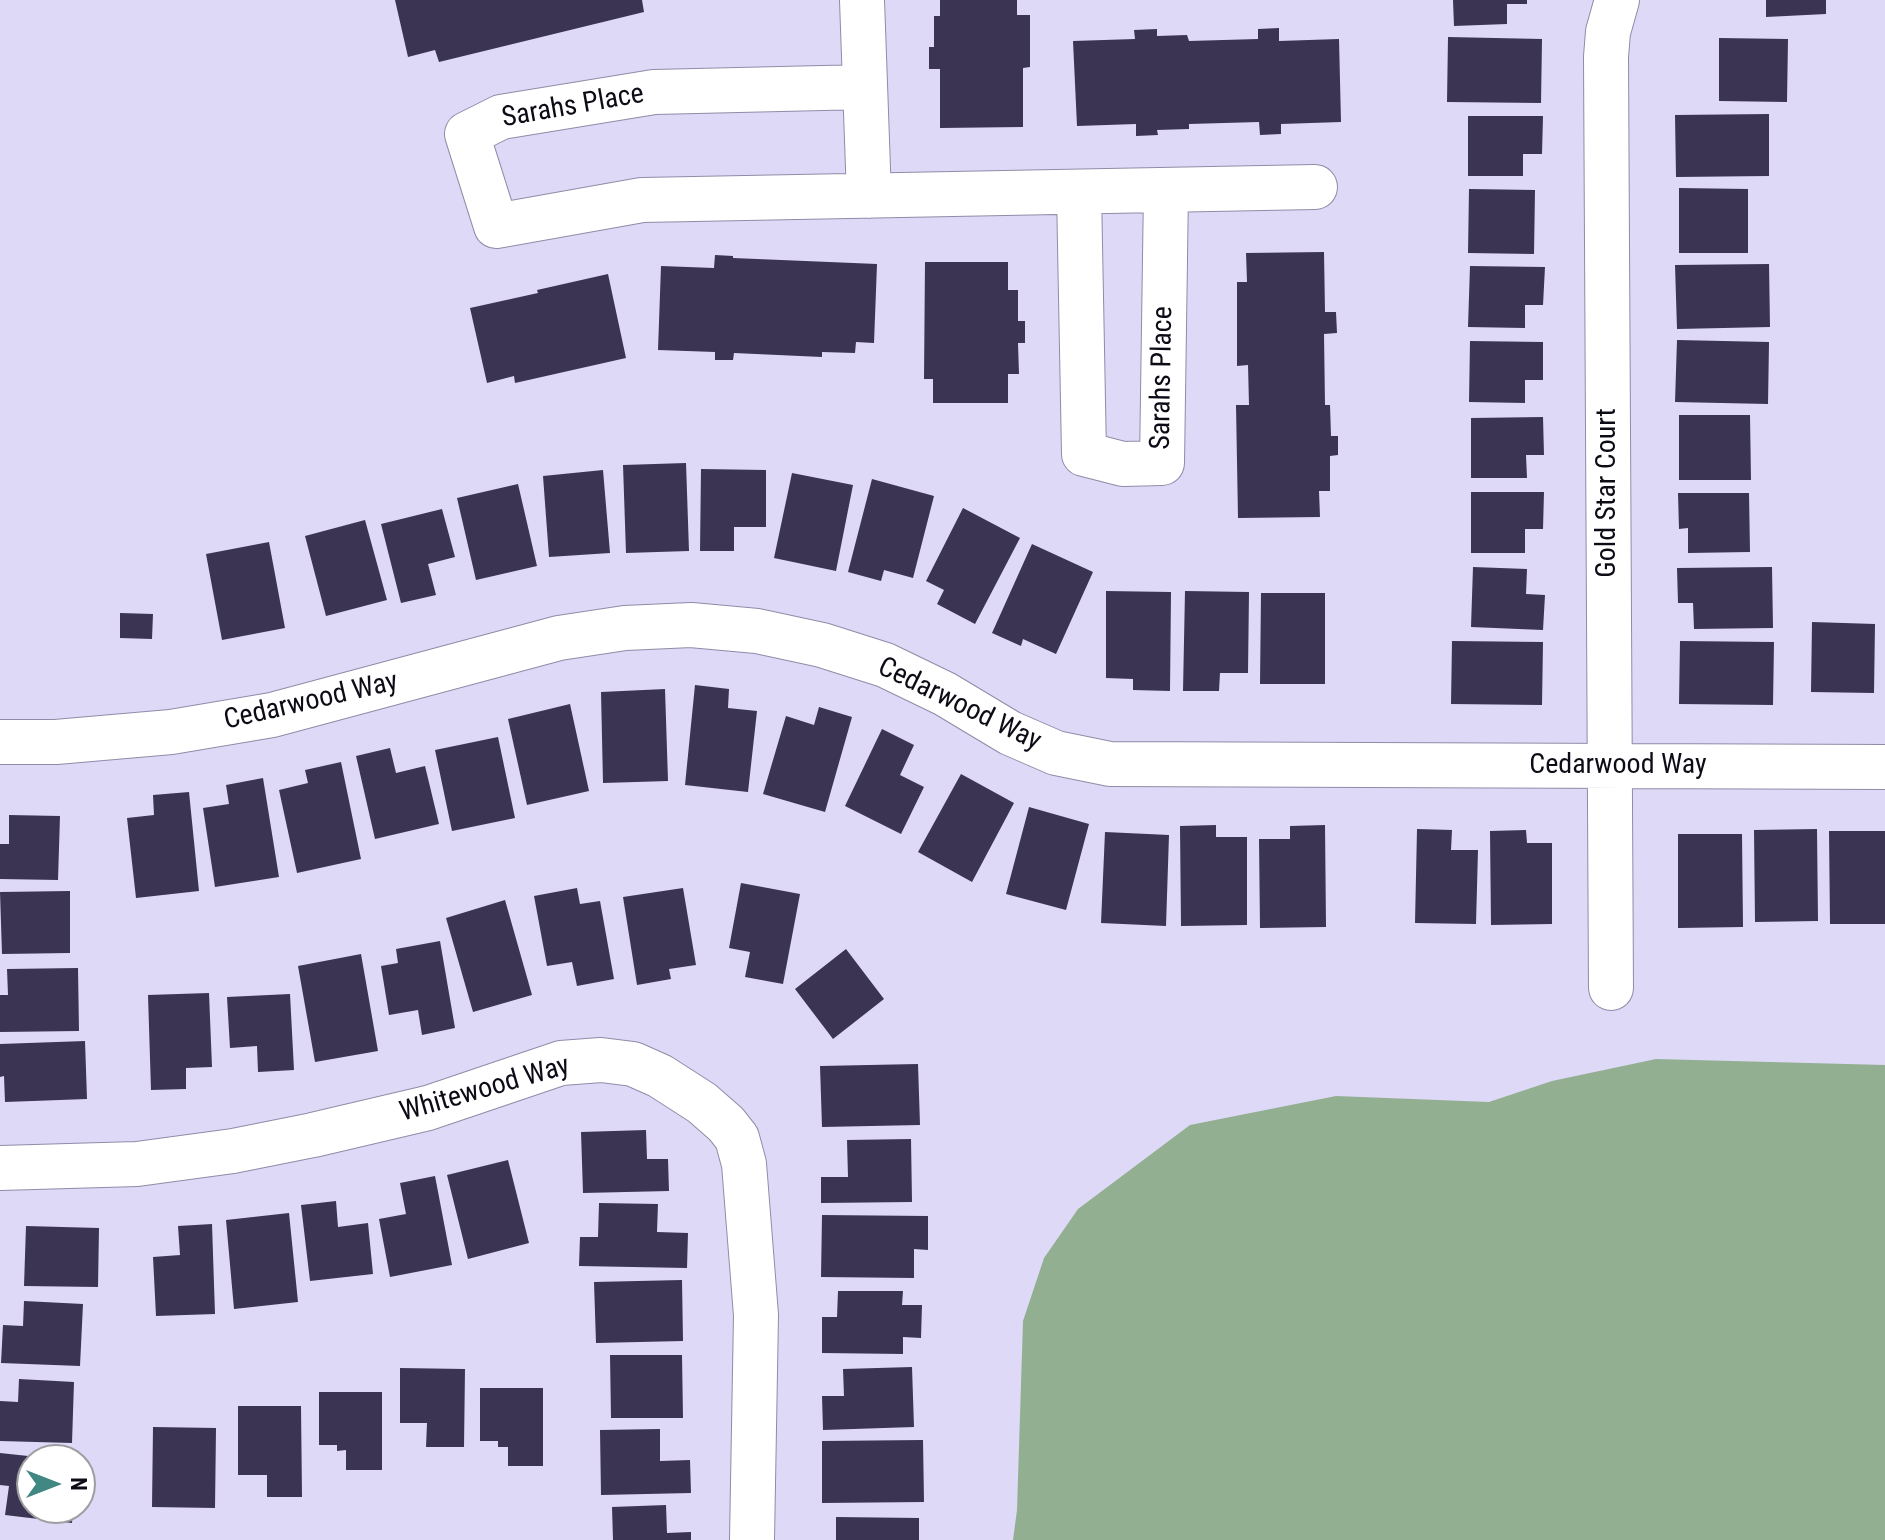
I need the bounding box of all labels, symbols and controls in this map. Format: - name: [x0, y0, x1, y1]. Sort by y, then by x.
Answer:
- street label: Sarahs Place: [499, 78, 647, 136]
- street label: Sarahs Place: [1145, 306, 1181, 450]
- street label: Gold Star Court: [1591, 408, 1625, 578]
- street label: Cedarwood Way: [872, 651, 1046, 759]
- street label: Cedarwood Way: [221, 666, 401, 738]
- street label: Cedarwood Way: [1529, 749, 1707, 783]
- street label: Whitewood Way: [396, 1050, 574, 1130]
- north arrow: [16, 1444, 96, 1524]
- text: N: [66, 1477, 91, 1491]

